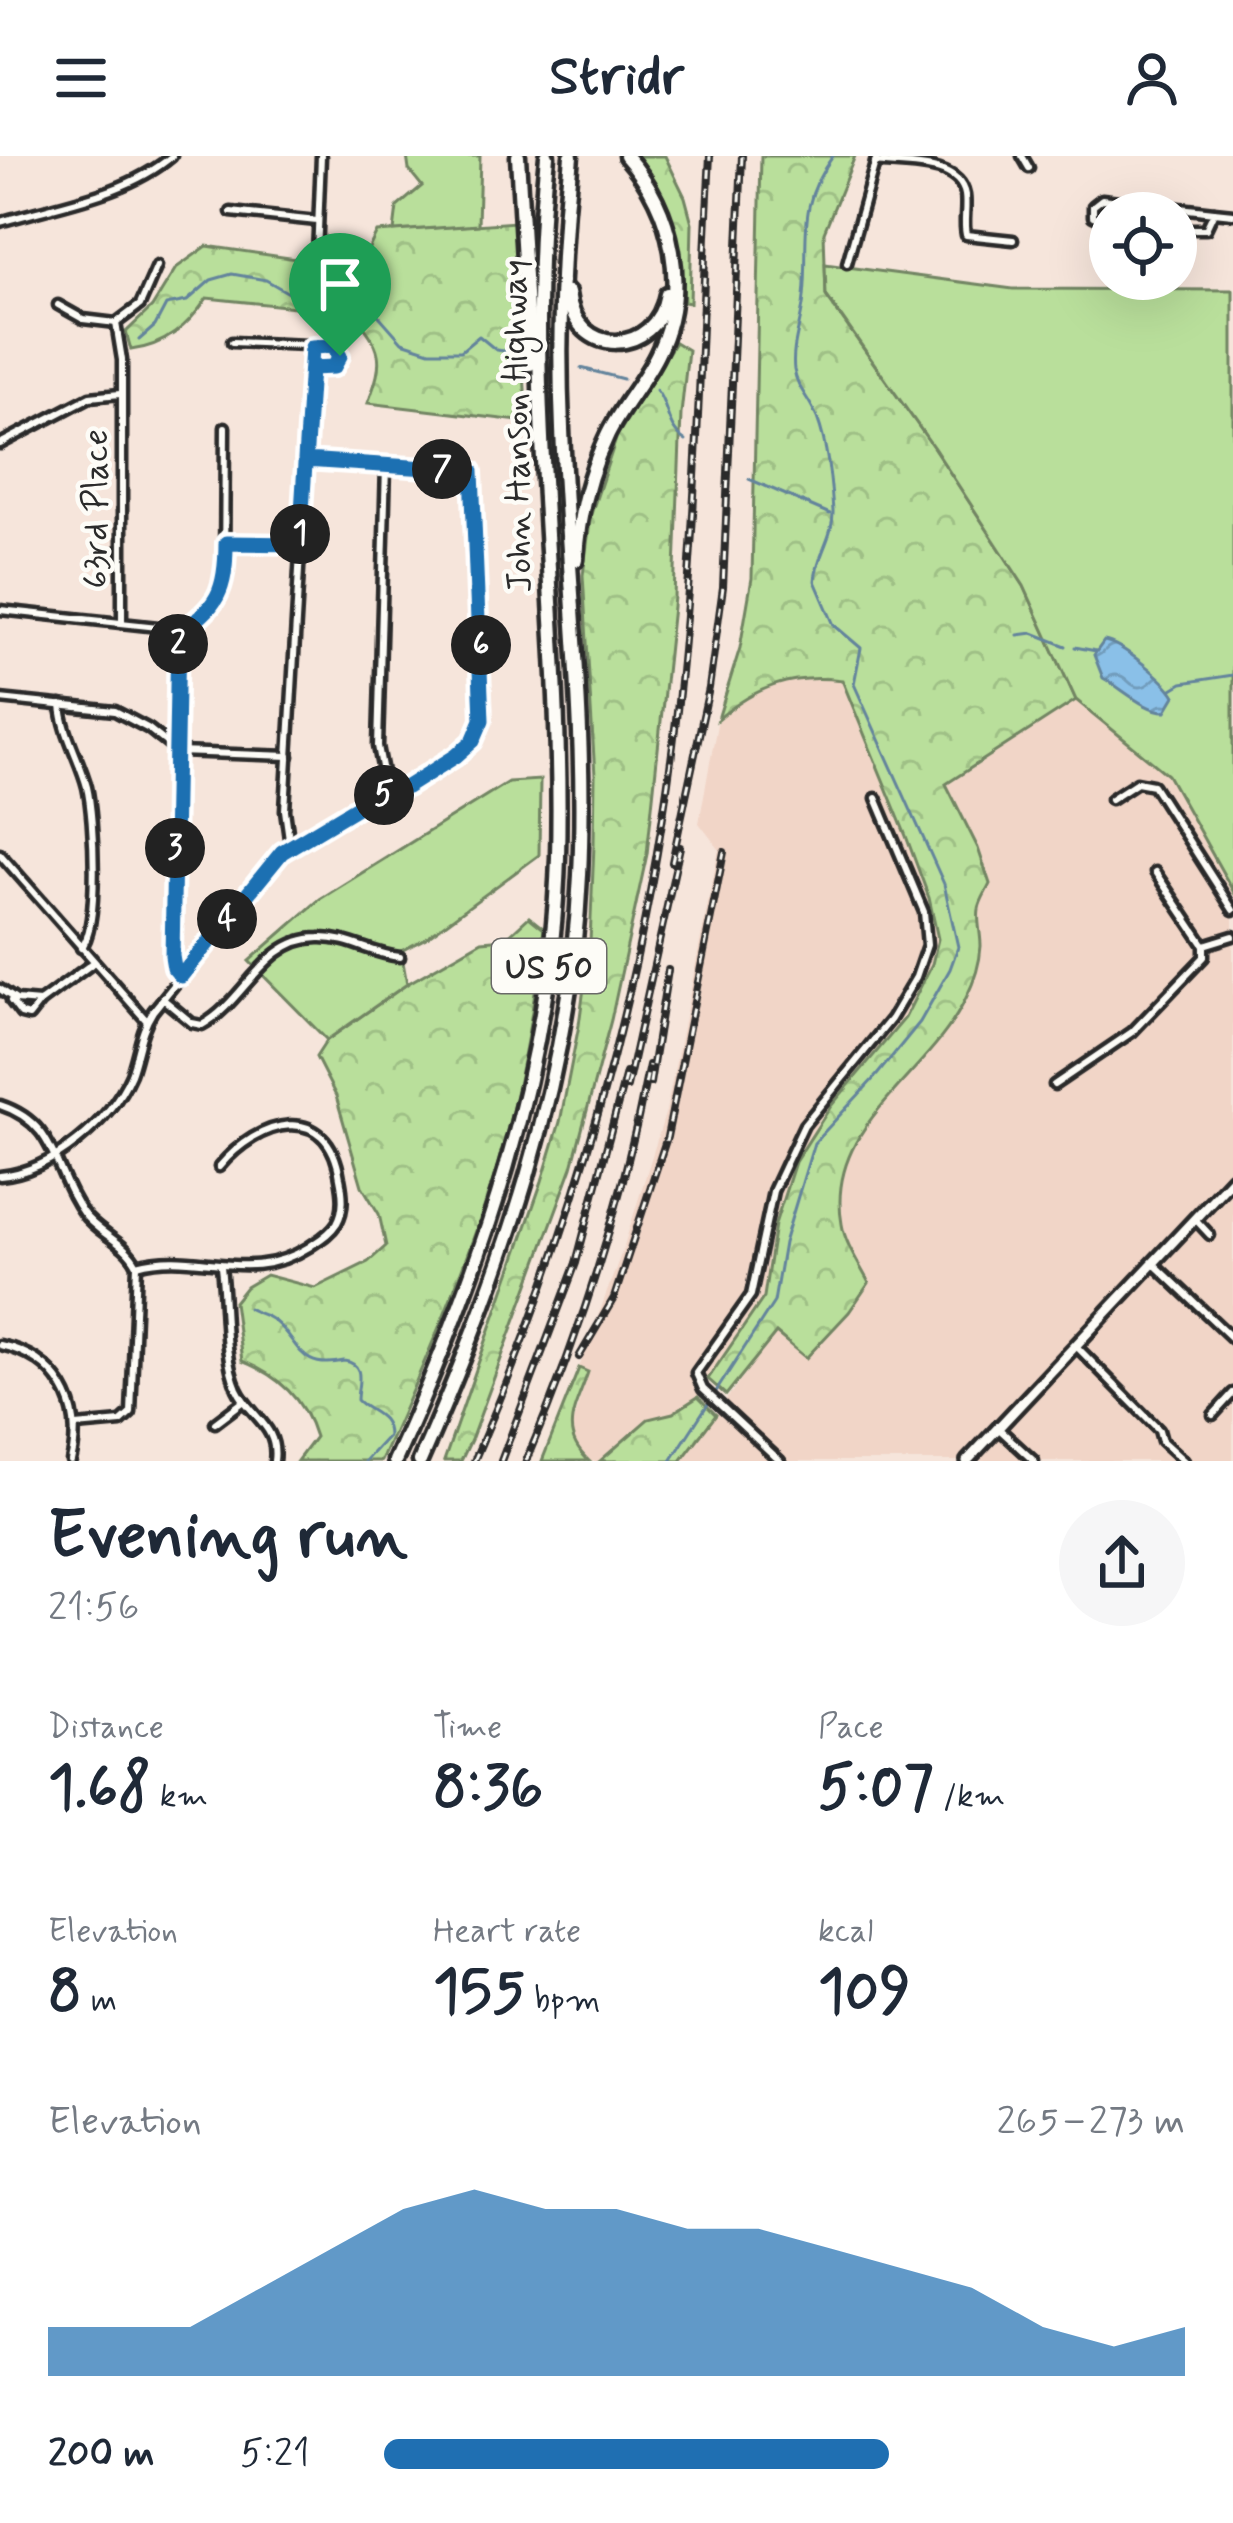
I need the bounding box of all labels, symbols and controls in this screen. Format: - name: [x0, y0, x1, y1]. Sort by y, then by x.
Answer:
- text: Stridr: [549, 43, 684, 114]
- icon: menu: [48, 45, 114, 111]
- icon: person: [1119, 45, 1185, 111]
- map controls: [1089, 192, 1197, 300]
- button: locate: [1089, 192, 1197, 300]
- pin: [289, 233, 391, 356]
- icon: arrive: [307, 251, 373, 317]
- street label: John Hanson Highway: [492, 259, 547, 593]
- street label: 63rd Place: [74, 429, 121, 589]
- pin: 7: [412, 439, 472, 499]
- text: 7: [432, 447, 452, 491]
- pin: 1: [270, 504, 330, 564]
- text: 1: [293, 512, 307, 556]
- pin: 2: [148, 614, 208, 674]
- pin: 6: [451, 615, 511, 675]
- text: 2: [170, 622, 186, 666]
- text: 6: [473, 623, 489, 667]
- pin: 5: [354, 765, 414, 825]
- text: 5: [374, 773, 394, 817]
- pin: 3: [145, 818, 205, 878]
- text: 3: [168, 826, 182, 870]
- pin: 4: [197, 889, 257, 949]
- text: 4: [217, 897, 237, 941]
- road number: US 50: [492, 939, 606, 993]
- text: Evening run: [48, 1495, 408, 1581]
- button: share: [1059, 1500, 1185, 1626]
- text: 21:56: [48, 1583, 139, 1634]
- text: Distance: [48, 1706, 164, 1750]
- text: Time: [433, 1706, 502, 1750]
- text: Pace: [818, 1706, 884, 1750]
- text: 1.68: [48, 1750, 151, 1829]
- text: 8:36: [433, 1750, 543, 1829]
- text: 5:07: [818, 1750, 934, 1829]
- text: km: [151, 1775, 208, 1819]
- text: /km: [934, 1775, 1005, 1819]
- text: Elevation: [48, 1910, 178, 1954]
- text: Heart rate: [433, 1910, 581, 1954]
- text: kcal: [818, 1910, 873, 1954]
- text: 8: [48, 1954, 82, 2033]
- text: 155: [433, 1954, 525, 2033]
- text: 109: [818, 1954, 911, 2033]
- text: m: [82, 1979, 117, 2023]
- text: bpm: [525, 1979, 601, 2023]
- text: Elevation: [48, 2097, 202, 2148]
- text: 265–273 m: [996, 2097, 1185, 2148]
- text: 200 m: [48, 2429, 154, 2480]
- text: 5:21: [240, 2429, 310, 2480]

